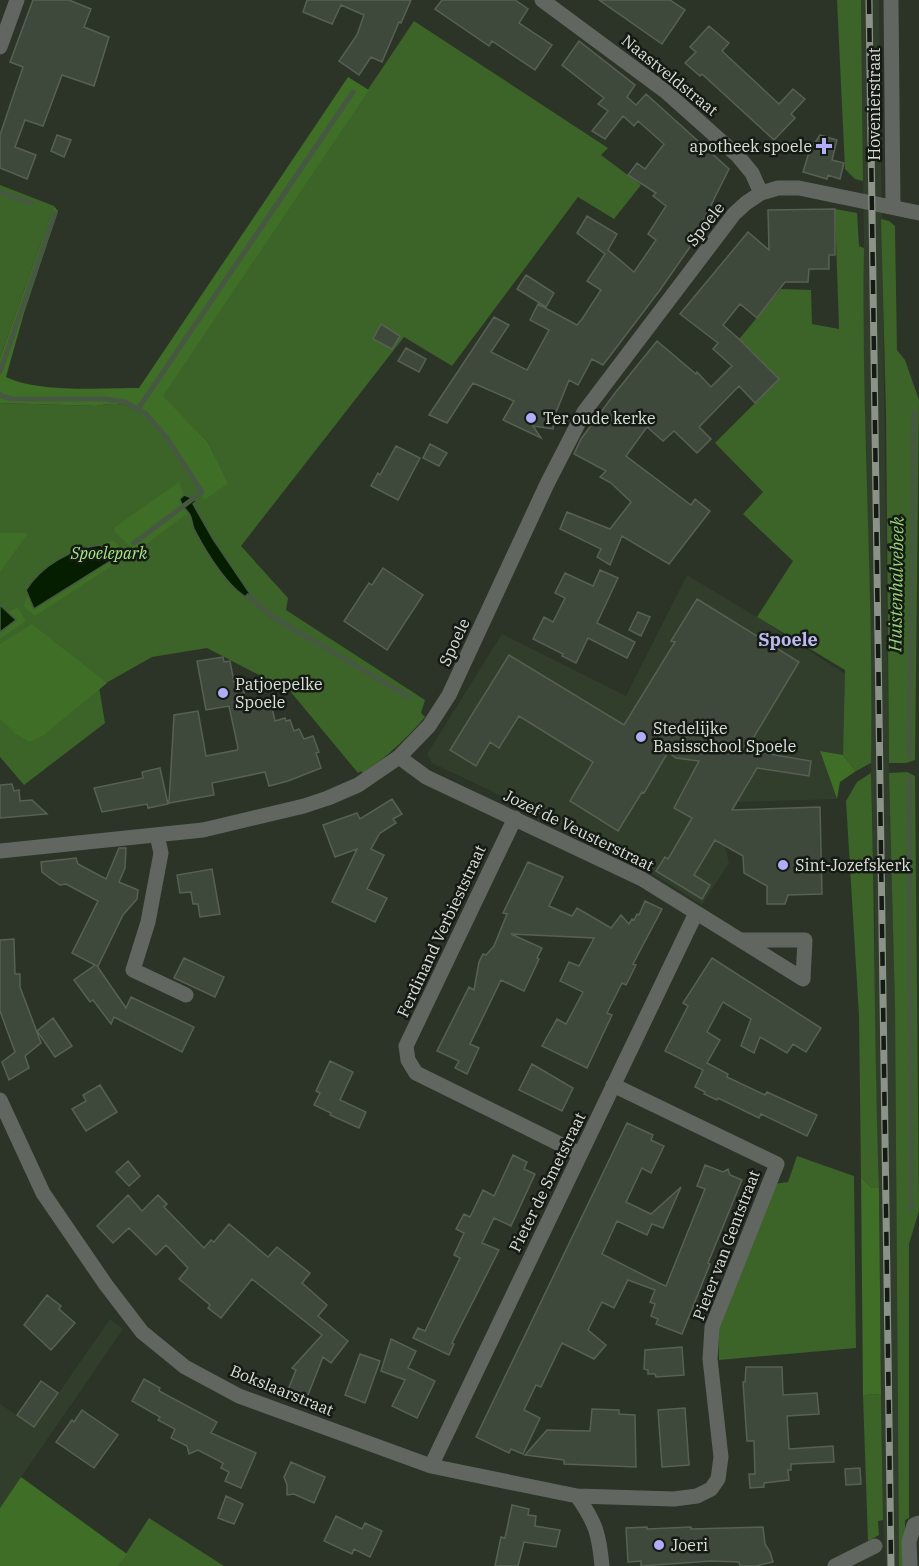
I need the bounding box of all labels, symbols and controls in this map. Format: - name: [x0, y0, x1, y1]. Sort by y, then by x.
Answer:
- street label: Naastveldstraat: [618, 30, 722, 120]
- street label: Hovenierstraat: [864, 47, 884, 160]
- place label: apotheek spoele: [690, 136, 812, 156]
- marker: apotheek spoele: [817, 139, 831, 153]
- street label: Spoele: [682, 198, 728, 250]
- place label: Ter oude kerke: [543, 408, 655, 428]
- marker: Ter oude kerke: [524, 411, 538, 425]
- water label: Huistenhalvebeek: [883, 516, 909, 653]
- park label: Spoelepark: [70, 543, 148, 563]
- street label: Spoele: [434, 615, 474, 669]
- district label: Spoele: [758, 628, 818, 651]
- place label: Patjoepelke Spoele: [235, 674, 323, 712]
- marker: Patjoepelke Spoele: [216, 686, 230, 700]
- place label: Stedelijke Basisschool Spoele: [653, 718, 796, 756]
- marker: Stedelijke Basisschool Spoele: [634, 730, 648, 744]
- street label: Jozef de Veusterstraat: [501, 785, 658, 875]
- street label: Ferdinand Verbieststraat: [392, 841, 490, 1020]
- place label: Sint-Jozefskerk: [795, 855, 911, 875]
- marker: Sint-Jozefskerk: [776, 858, 790, 872]
- street label: Pieter de Smetstraat: [504, 1109, 590, 1255]
- street label: Pieter van Gentstraat: [688, 1167, 764, 1323]
- street label: Bokslaarstraat: [227, 1360, 337, 1420]
- place label: Joeri: [671, 1535, 708, 1555]
- marker: Joeri: [652, 1538, 666, 1552]

